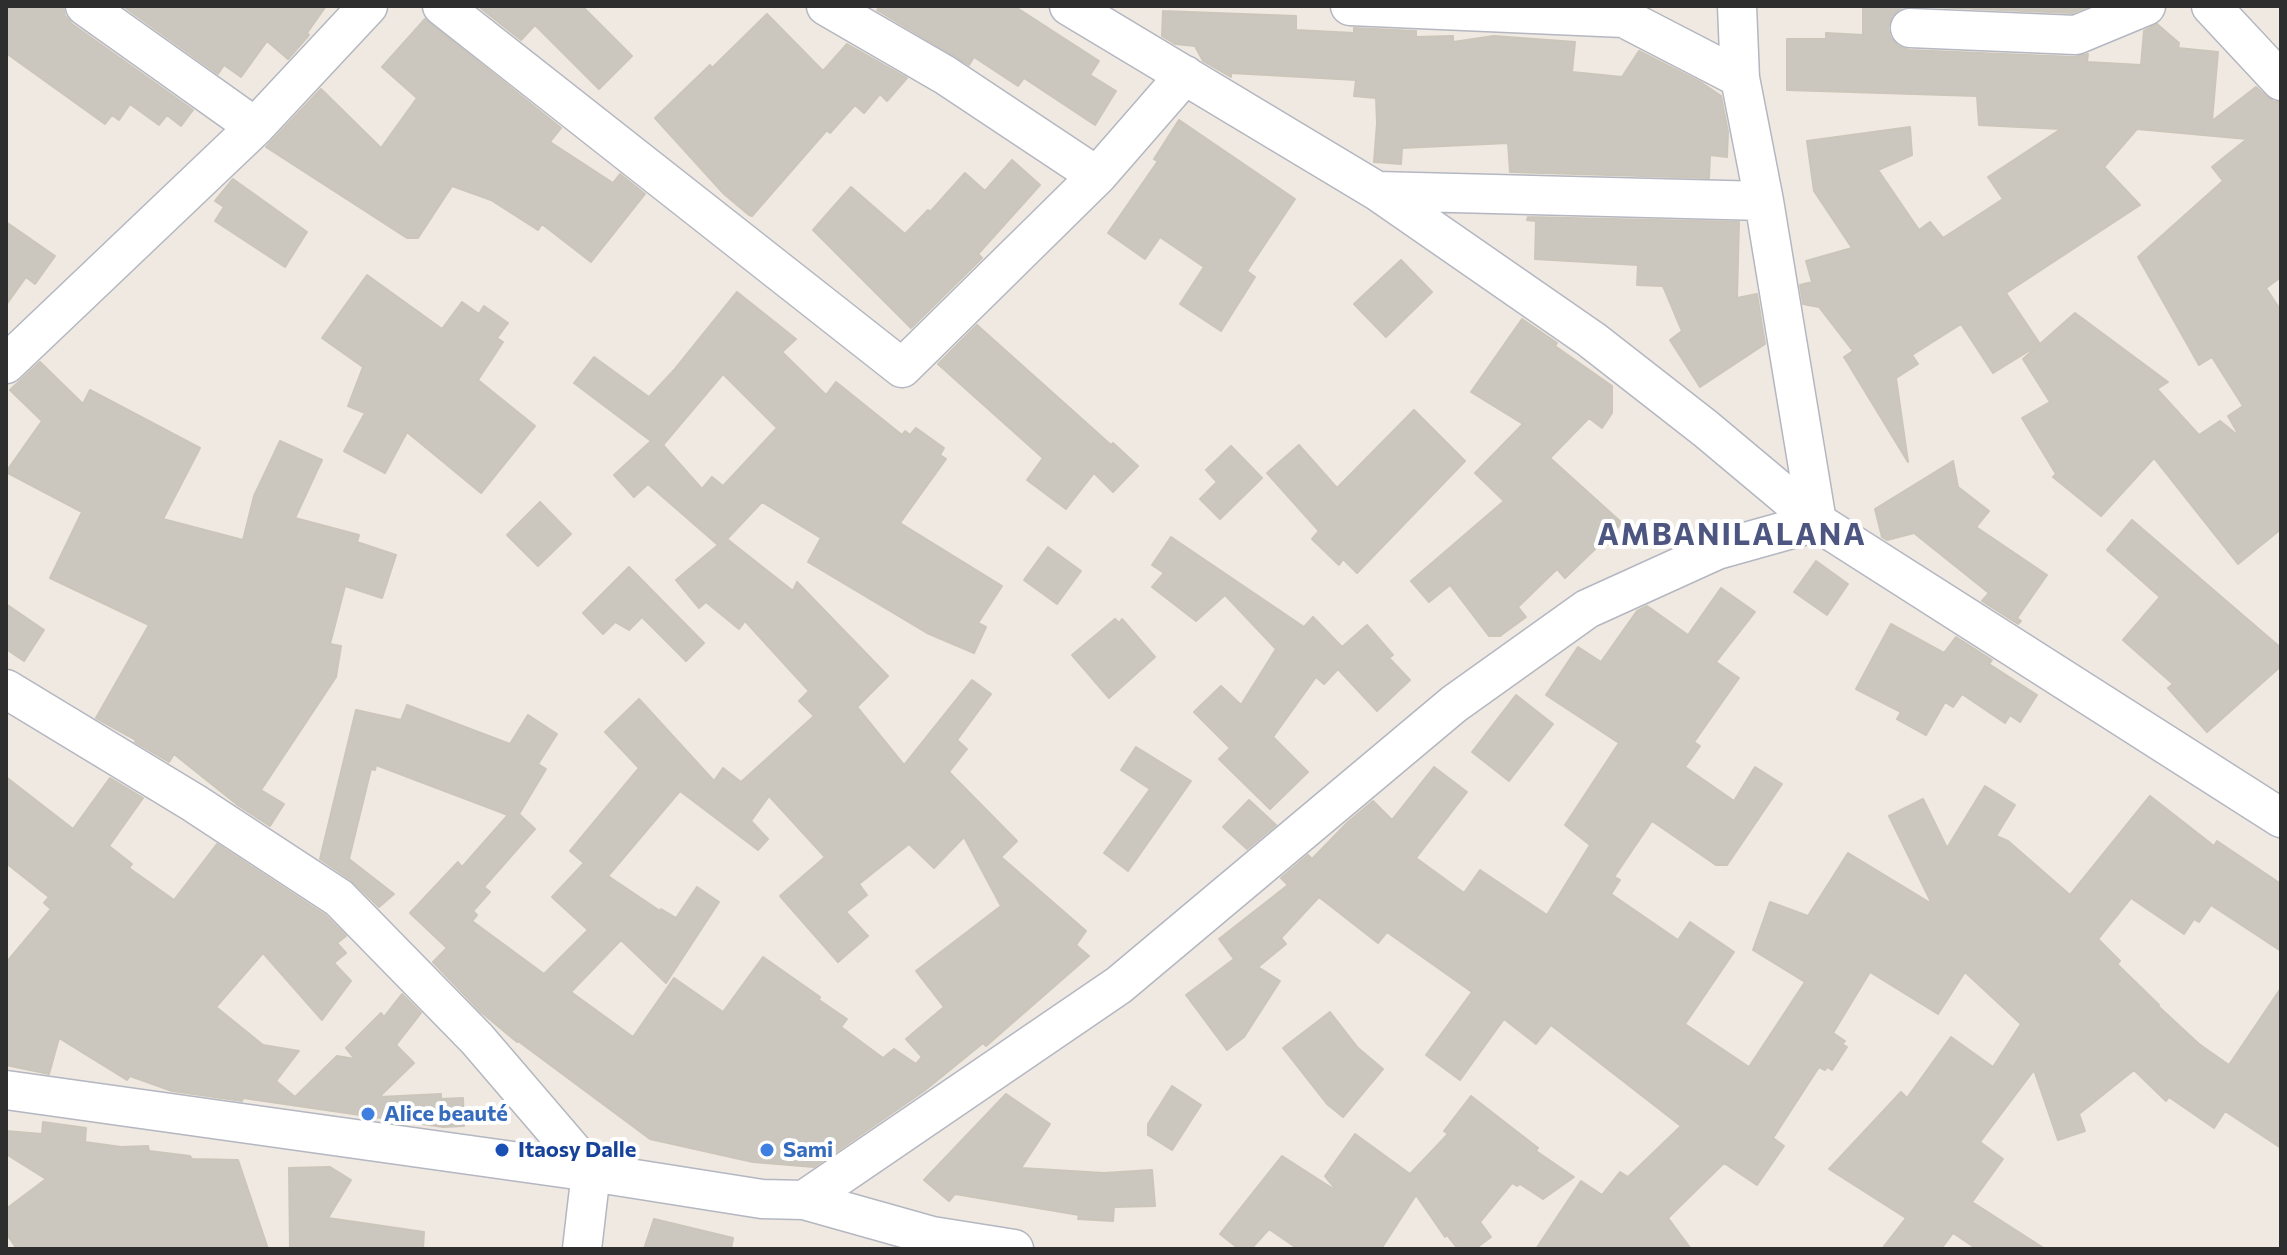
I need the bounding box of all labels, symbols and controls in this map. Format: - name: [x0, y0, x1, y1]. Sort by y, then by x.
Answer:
- district label: AMBANILALANA: [1597, 517, 1867, 553]
- place label: Alice beauté: [384, 1101, 508, 1127]
- marker: Alice beauté: [359, 1105, 377, 1123]
- place label: Itaosy Dalle: [518, 1137, 636, 1163]
- place label: Sami: [783, 1137, 833, 1163]
- marker: Itaosy Dalle: [493, 1141, 511, 1159]
- marker: Sami: [758, 1141, 776, 1159]

